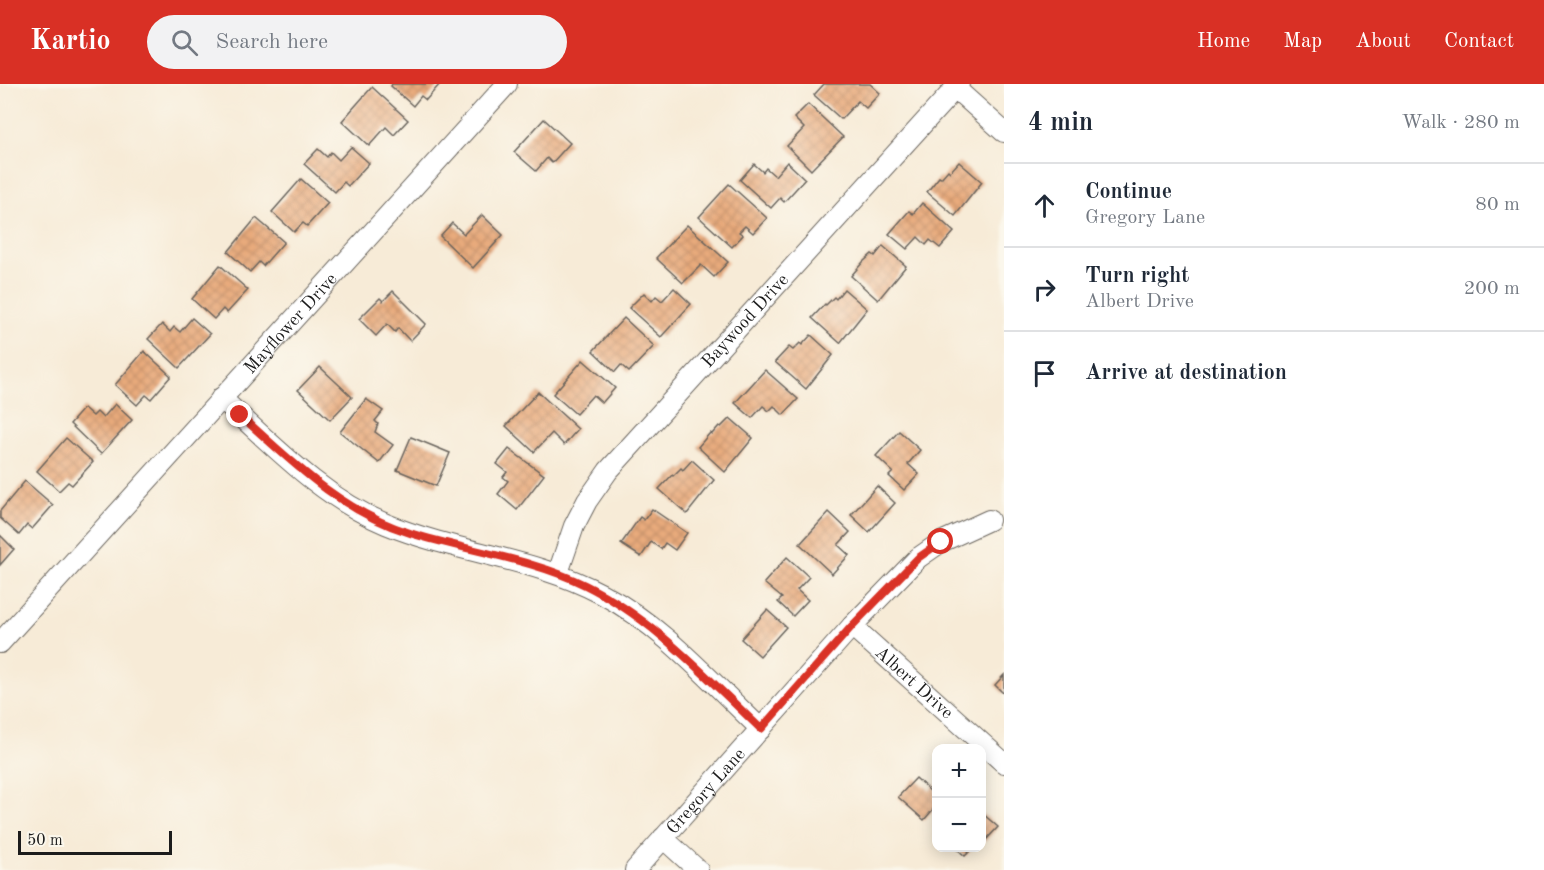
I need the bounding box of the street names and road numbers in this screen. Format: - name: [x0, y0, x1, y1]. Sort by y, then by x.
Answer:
- street label: Mayflower Drive: [241, 270, 341, 377]
- street label: Baywood Drive: [699, 271, 792, 371]
- street label: Albert Drive: [871, 643, 956, 723]
- street label: Gregory Lane: [663, 745, 749, 838]

